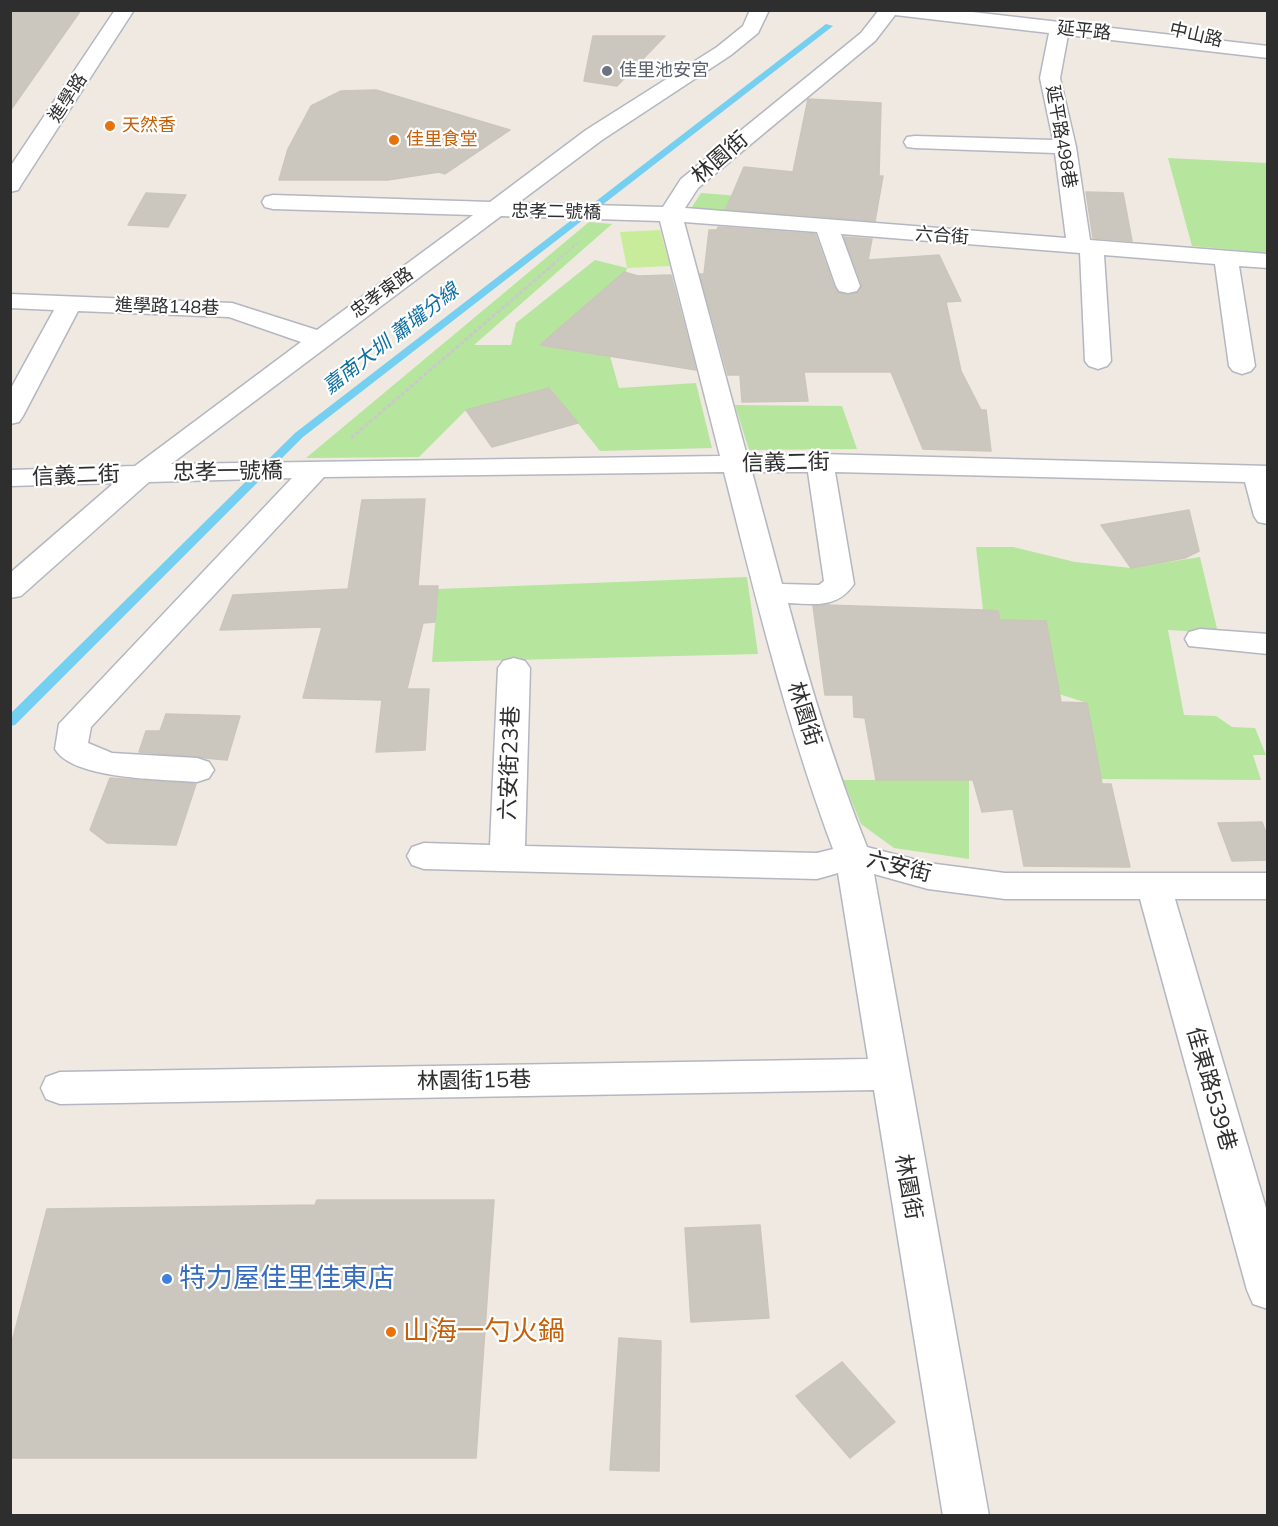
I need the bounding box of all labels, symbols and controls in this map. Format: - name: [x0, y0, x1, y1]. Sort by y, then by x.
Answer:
- street label: 延平路: [1056, 17, 1112, 45]
- street label: 中山路: [1167, 18, 1225, 52]
- place label: 佳里池安宮: [619, 60, 709, 82]
- marker: 佳里池安宮: [600, 64, 614, 78]
- street label: 進學路: [44, 69, 92, 127]
- street label: 延平路498巷: [1041, 84, 1081, 190]
- place label: 天然香: [122, 115, 176, 137]
- marker: 天然香: [103, 119, 117, 133]
- street label: 林園街: [686, 126, 754, 190]
- place label: 佳里食堂: [406, 129, 478, 151]
- marker: 佳里食堂: [387, 133, 401, 147]
- street label: 忠孝二號橋: [511, 200, 601, 224]
- street label: 六合街: [914, 223, 970, 249]
- street label: 忠孝東路: [347, 263, 417, 323]
- water label: 嘉南大圳 蕭壠分線: [319, 279, 463, 399]
- street label: 進學路148巷: [114, 294, 220, 320]
- street label: 信義二街: [742, 449, 830, 477]
- street label: 忠孝一號橋: [173, 458, 283, 486]
- street label: 信義二街: [32, 461, 120, 491]
- street label: 林園街: [782, 679, 826, 749]
- street label: 六安街23巷: [495, 705, 525, 821]
- street label: 六安街: [864, 846, 934, 888]
- street label: 佳東路539巷: [1181, 1024, 1241, 1154]
- street label: 林園街15巷: [417, 1067, 531, 1095]
- street label: 林園街: [889, 1152, 927, 1222]
- place label: 特力屋佳里佳東店: [179, 1263, 395, 1295]
- marker: 特力屋佳里佳東店: [160, 1272, 174, 1286]
- place label: 山海一勺火鍋: [403, 1316, 565, 1348]
- marker: 山海一勺火鍋: [384, 1325, 398, 1339]

